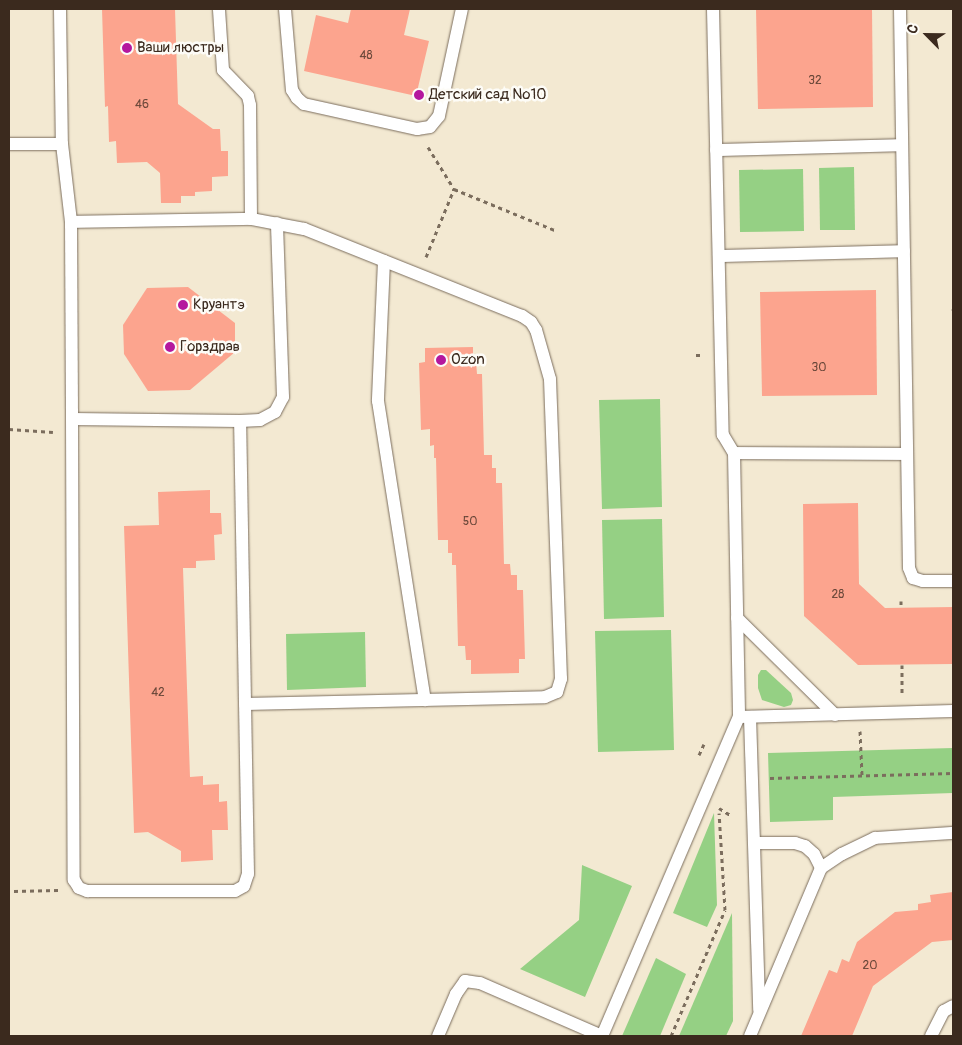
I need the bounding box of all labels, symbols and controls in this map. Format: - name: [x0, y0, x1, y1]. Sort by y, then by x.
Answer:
- north arrow: [902, 10, 952, 60]
- text: С: [903, 22, 922, 36]
- place label: Ваши люстры: [137, 39, 224, 57]
- marker: Ваши люстры: [121, 42, 133, 54]
- house number: 48: [359, 49, 373, 63]
- house number: 32: [808, 74, 822, 88]
- place label: Детский сад №10: [429, 86, 547, 104]
- marker: Детский сад №10: [413, 89, 425, 101]
- house number: 46: [135, 98, 149, 112]
- place label: Круантэ: [193, 296, 245, 314]
- marker: Круантэ: [177, 299, 189, 311]
- place label: Горздрав: [180, 338, 240, 356]
- marker: Горздрав: [164, 341, 176, 353]
- place label: Ozon: [451, 351, 485, 369]
- marker: Ozon: [435, 354, 447, 366]
- house number: 30: [812, 361, 826, 375]
- house number: 50: [463, 515, 477, 529]
- house number: 28: [832, 588, 844, 602]
- house number: 42: [151, 686, 165, 700]
- house number: 20: [863, 959, 877, 973]

